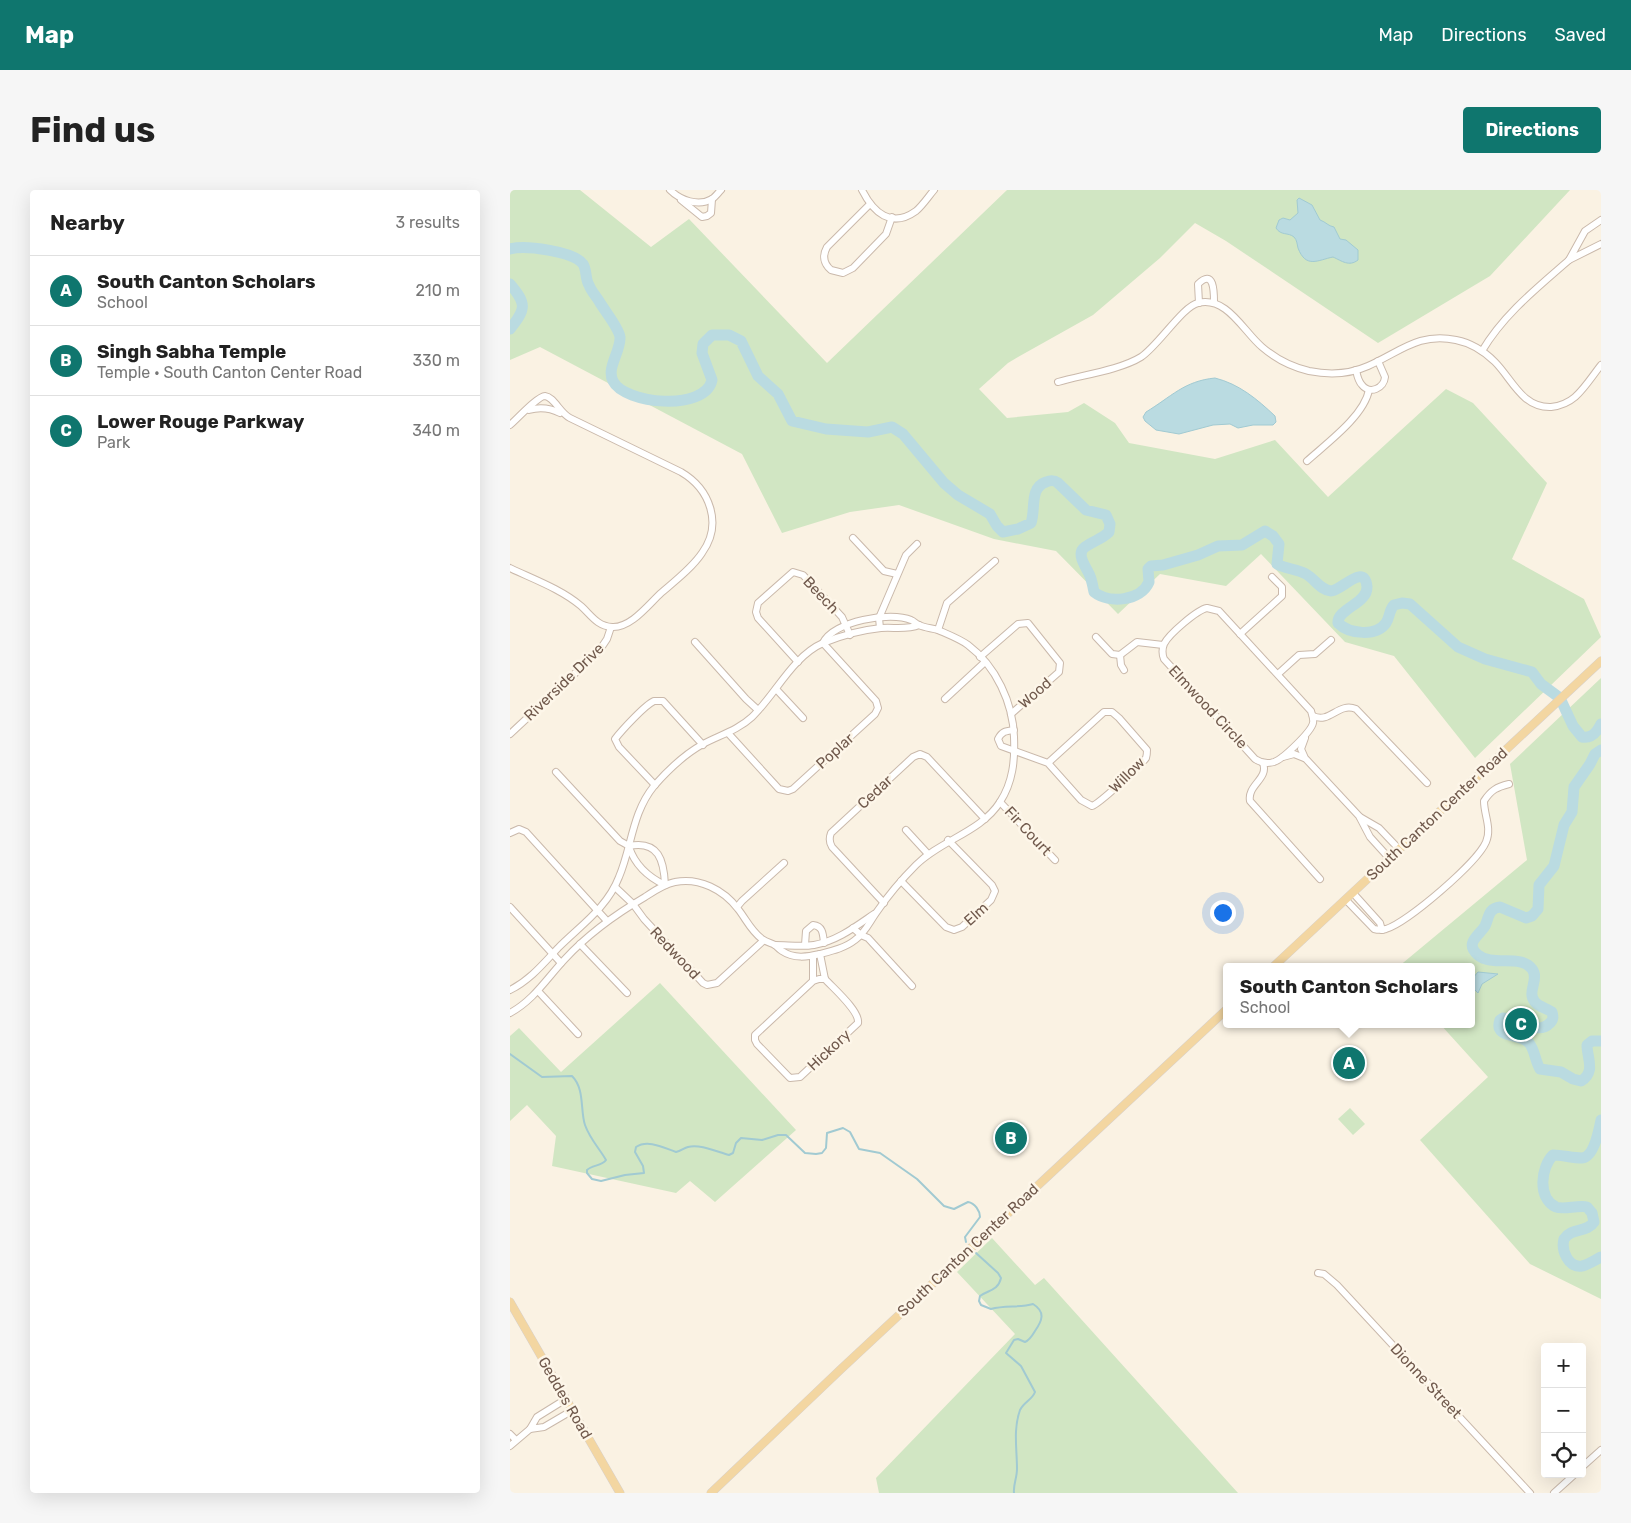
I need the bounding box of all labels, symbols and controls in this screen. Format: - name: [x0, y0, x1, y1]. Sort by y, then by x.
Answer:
- text: Map: [25, 21, 74, 49]
- text: Map: [1378, 24, 1413, 46]
- text: Directions: [1441, 24, 1527, 46]
- text: Saved: [1555, 24, 1606, 46]
- button: Directions: [1463, 107, 1601, 153]
- text: Find us: [30, 109, 155, 151]
- text: Nearby: [50, 210, 125, 235]
- text: 3 results: [395, 213, 460, 232]
- text: South Canton Scholars: [97, 270, 316, 293]
- text: A: [60, 281, 72, 300]
- text: 210 m: [415, 281, 460, 300]
- text: School: [97, 293, 148, 312]
- text: Singh Sabha Temple: [97, 340, 286, 363]
- text: B: [60, 351, 72, 370]
- text: 330 m: [412, 351, 460, 370]
- text: Temple · South Canton Center Road: [97, 363, 362, 382]
- text: Lower Rouge Parkway: [97, 410, 304, 433]
- text: C: [60, 421, 72, 440]
- text: 340 m: [412, 421, 460, 440]
- text: Park: [97, 433, 130, 452]
- street label: Beech: [799, 573, 843, 617]
- street label: Riverside Drive: [520, 639, 608, 725]
- street label: Elmwood Circle: [1165, 662, 1251, 752]
- street label: Wood: [1015, 674, 1055, 712]
- street label: Poplar: [812, 729, 858, 773]
- street label: South Canton Center Road: [1363, 744, 1511, 884]
- street label: Willow: [1105, 753, 1149, 797]
- street label: Cedar: [854, 771, 896, 813]
- street label: Fir Court: [1001, 803, 1055, 859]
- street label: Elm: [960, 899, 992, 929]
- your location: [1210, 900, 1236, 926]
- street label: Redwood: [646, 923, 704, 983]
- popup: [1223, 963, 1475, 1028]
- text: South Canton Scholars: [1240, 975, 1458, 998]
- text: School: [1240, 998, 1290, 1017]
- pin: C: [1505, 1005, 1537, 1043]
- street label: Hickory: [804, 1025, 854, 1075]
- pin: A: [1333, 1044, 1365, 1082]
- pin: B: [995, 1119, 1027, 1157]
- street label: South Canton Center Road: [894, 1180, 1042, 1320]
- street label: Dionne Street: [1387, 1340, 1465, 1422]
- map controls: [1541, 1343, 1586, 1478]
- button: +: [1541, 1343, 1586, 1388]
- street label: Geddes Road: [534, 1354, 596, 1442]
- button: −: [1541, 1388, 1586, 1433]
- button: locate: [1541, 1433, 1586, 1478]

